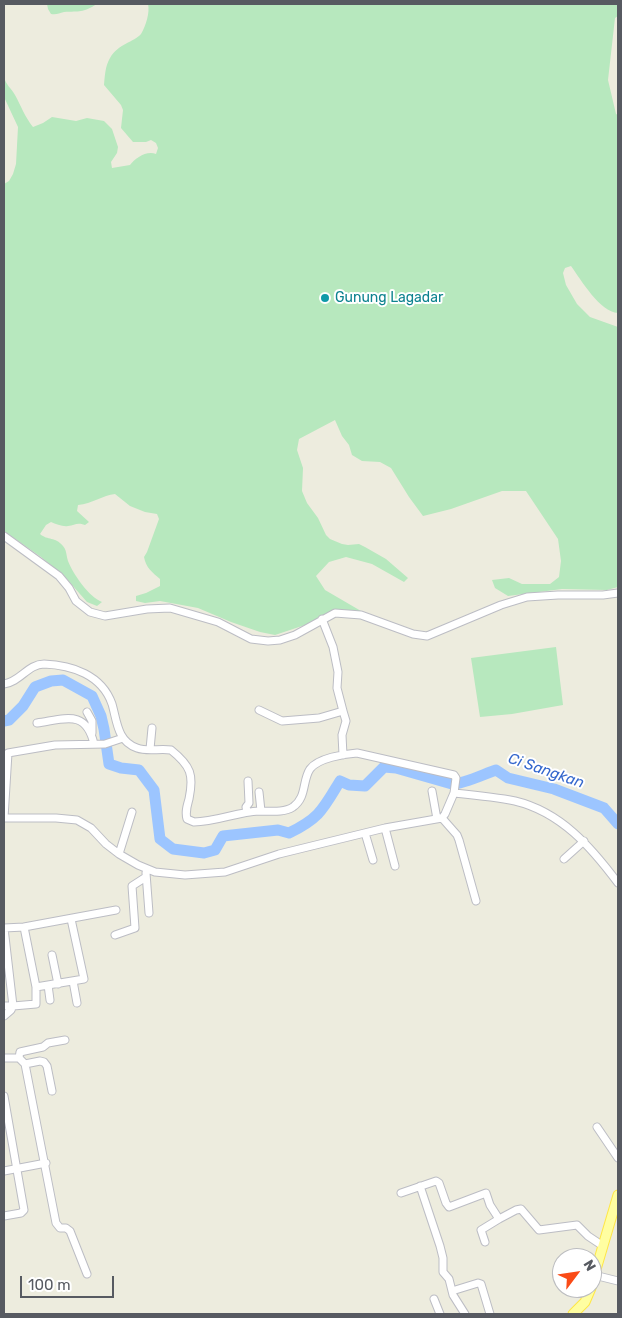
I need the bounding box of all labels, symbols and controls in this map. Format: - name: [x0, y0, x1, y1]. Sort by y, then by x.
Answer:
- place label: Gunung Lagadar: [335, 290, 443, 306]
- marker: Gunung Lagadar: [319, 292, 331, 304]
- water label: Ci Sangkan: [506, 750, 586, 792]
- north arrow: [552, 1248, 602, 1298]
- text: N: [580, 1257, 599, 1274]
- scale bar: [22, 1266, 116, 1298]
- text: 100 m: [28, 1276, 70, 1294]

